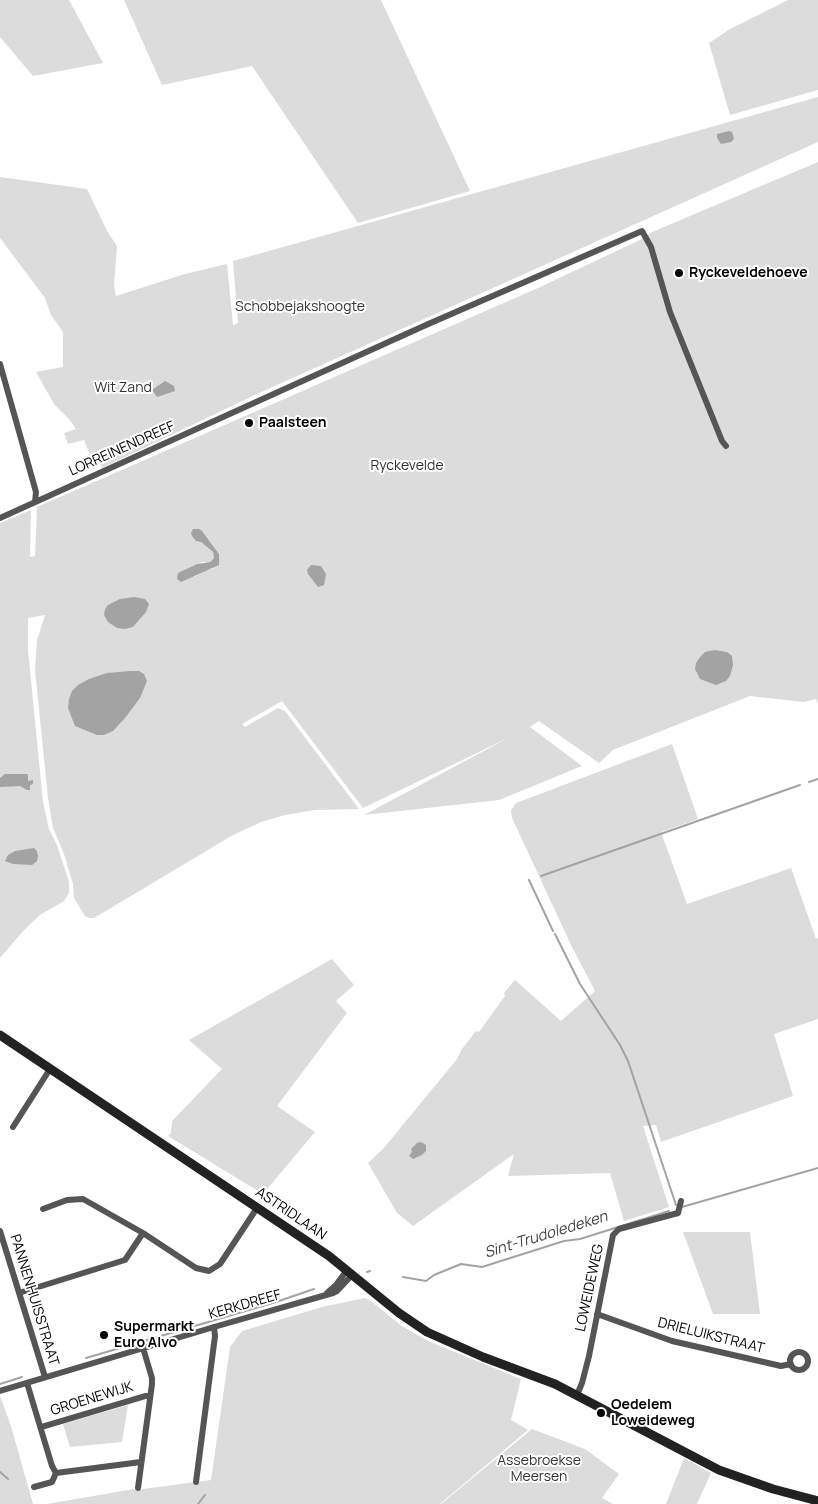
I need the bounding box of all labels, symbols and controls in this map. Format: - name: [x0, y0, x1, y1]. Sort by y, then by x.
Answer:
- place label: Ryckeveldehoeve: [689, 265, 808, 281]
- marker: Ryckeveldehoeve: [673, 267, 685, 279]
- park label: Schobbejakshoogte: [235, 299, 365, 315]
- park label: Wit Zand: [94, 380, 152, 396]
- place label: Paalsteen: [259, 415, 326, 431]
- marker: Paalsteen: [243, 417, 255, 429]
- street label: LORREINENDREEF: [66, 418, 178, 480]
- park label: Ryckevelde: [370, 458, 444, 474]
- street label: ASTRIDLAAN: [252, 1184, 330, 1244]
- water label: Sint-Trudoledeken: [482, 1208, 610, 1262]
- street label: PANNENHUISSTRAAT: [6, 1232, 62, 1368]
- street label: LOWEIDEWEG: [573, 1243, 607, 1333]
- street label: KERKDREEF: [207, 1287, 283, 1323]
- street label: DRIELUIKSTRAAT: [656, 1315, 766, 1357]
- place label: Supermarkt Euro Alvo: [114, 1319, 194, 1351]
- marker: Supermarkt Euro Alvo: [98, 1329, 110, 1341]
- street label: GROENEWIJK: [49, 1378, 135, 1420]
- place label: Oedelem Loweideweg: [611, 1397, 695, 1430]
- marker: Oedelem Loweideweg: [595, 1407, 607, 1419]
- park label: Assebroekse Meersen: [497, 1453, 581, 1485]

